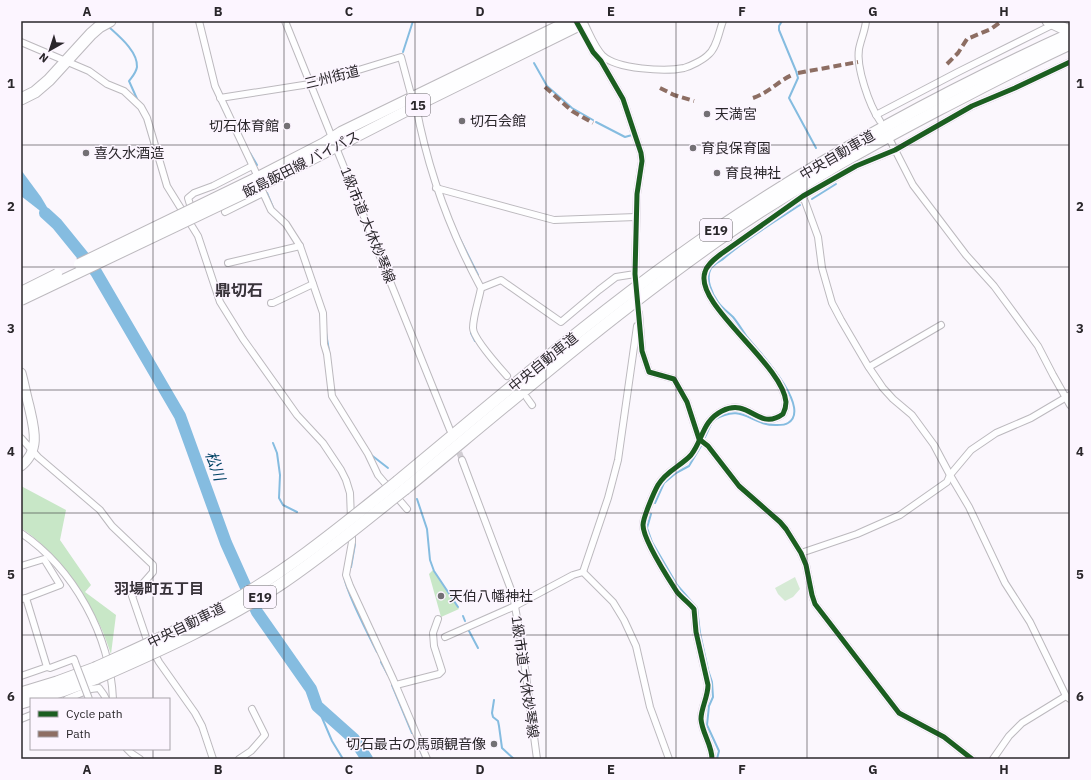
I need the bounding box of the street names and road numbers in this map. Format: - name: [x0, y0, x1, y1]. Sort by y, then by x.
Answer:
- street label: 三州街道: [303, 61, 361, 93]
- road number: 15: [406, 94, 430, 116]
- street label: 中央自動車道: [796, 126, 878, 184]
- street label: 飯島飯田線 バイパス: [239, 127, 363, 201]
- street label: 1級市道 大休妙琴線: [336, 164, 400, 286]
- road number: E19: [700, 219, 732, 241]
- street label: 中央自動車道: [505, 329, 581, 395]
- road number: E19: [244, 586, 276, 608]
- street label: 中央自動車道: [144, 598, 228, 652]
- street label: 1級市道 大休妙琴線: [507, 614, 543, 740]

